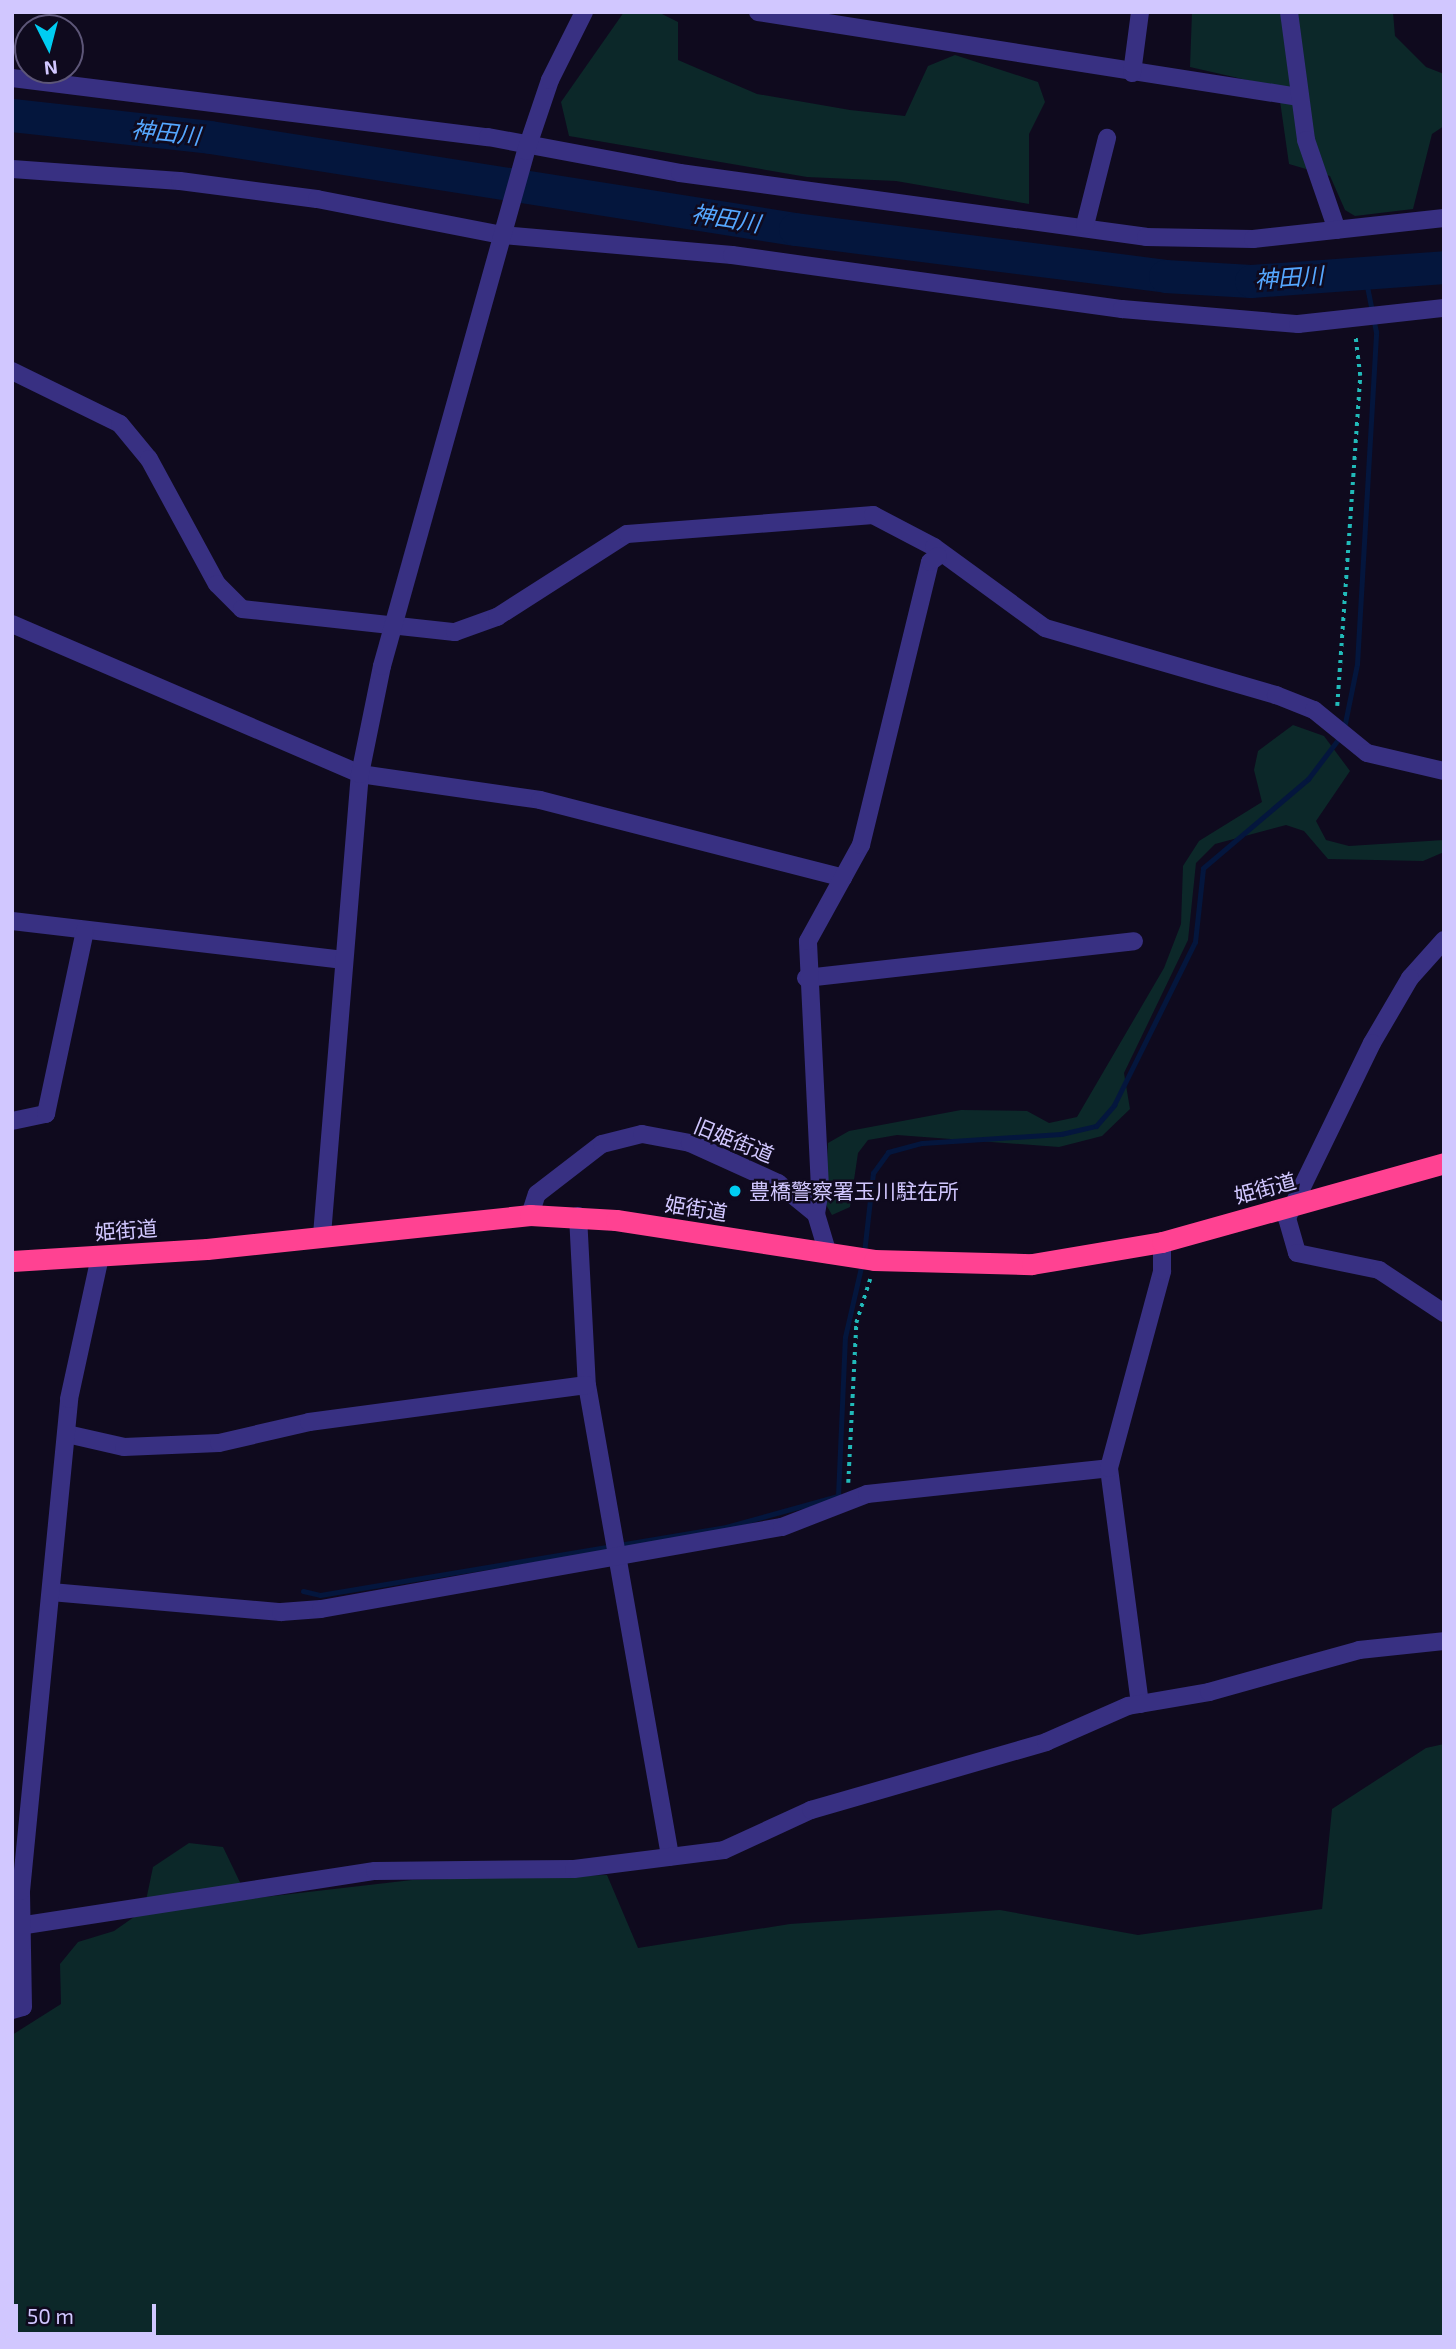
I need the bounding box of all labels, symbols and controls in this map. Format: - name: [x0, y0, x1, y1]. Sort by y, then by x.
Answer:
- north arrow: [14, 14, 84, 84]
- text: N: [43, 56, 59, 81]
- water label: 神田川: [130, 115, 202, 149]
- water label: 神田川: [690, 199, 762, 237]
- water label: 神田川: [1254, 261, 1324, 293]
- street label: 旧姫街道: [690, 1113, 778, 1167]
- street label: 姫街道: [1231, 1168, 1299, 1208]
- place label: 豊橋警察署玉川駐在所: [749, 1178, 959, 1204]
- marker: 豊橋警察署玉川駐在所: [727, 1183, 743, 1199]
- street label: 姫街道: [663, 1191, 729, 1225]
- street label: 姫街道: [94, 1215, 158, 1245]
- scale bar: [18, 2290, 159, 2334]
- text: 50 m: [27, 2303, 74, 2328]

